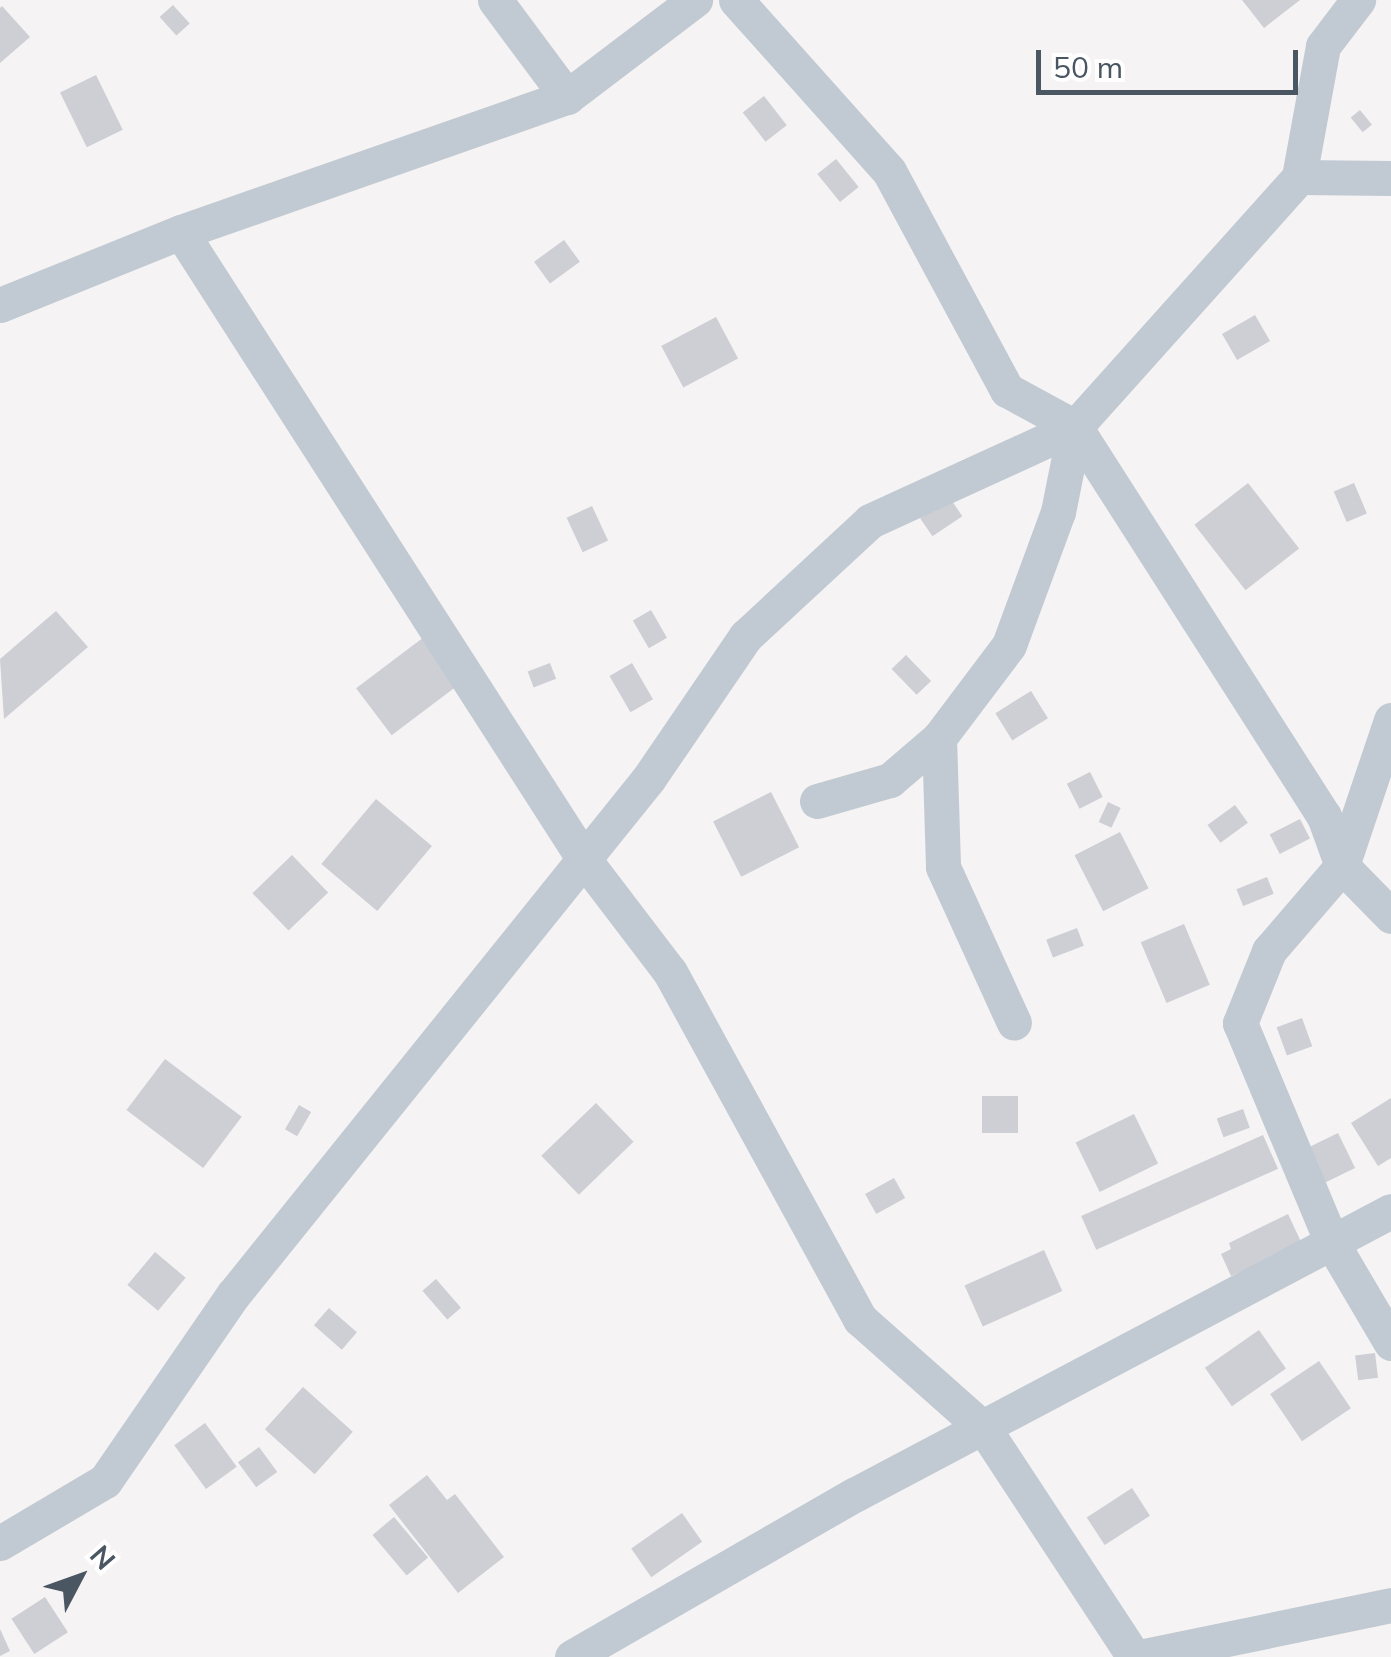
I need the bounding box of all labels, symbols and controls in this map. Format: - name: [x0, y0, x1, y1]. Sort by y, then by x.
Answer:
- scale bar: [1041, 30, 1304, 92]
- text: 50 m: [1053, 48, 1123, 86]
- north arrow: [30, 1527, 130, 1627]
- text: N: [83, 1538, 123, 1576]

